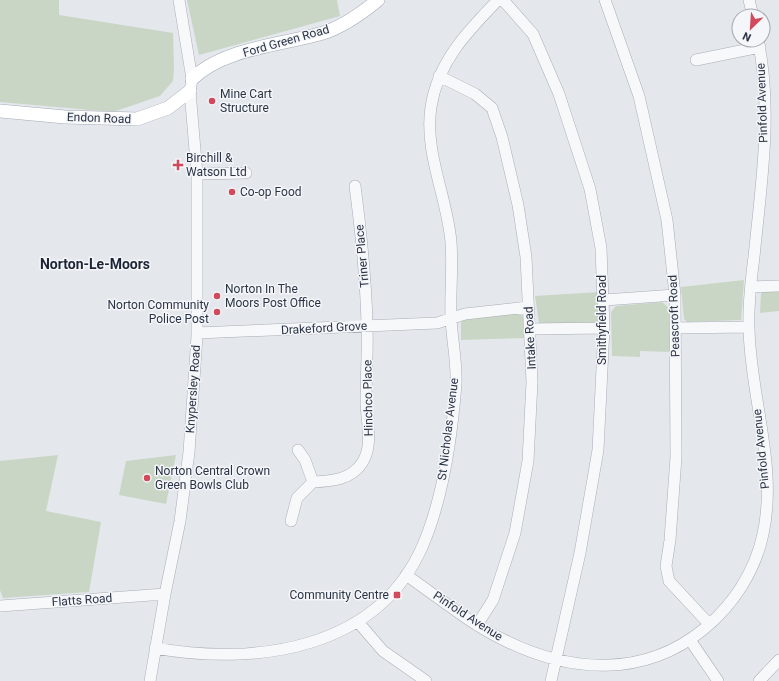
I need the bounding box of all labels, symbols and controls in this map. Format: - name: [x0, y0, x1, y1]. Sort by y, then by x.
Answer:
- north arrow: [731, 8, 771, 48]
- street label: Ford Green Road: [241, 22, 331, 60]
- text: N: [741, 29, 753, 44]
- street label: Pinfold Avenue: [754, 63, 770, 143]
- place label: Mine Cart Structure: [220, 87, 272, 115]
- marker: Mine Cart Structure: [207, 96, 217, 106]
- street label: Endon Road: [67, 110, 131, 126]
- place label: Birchill & Watson Ltd: [186, 151, 247, 179]
- marker: Birchill & Watson Ltd: [173, 160, 183, 170]
- place label: Co-op Food: [240, 185, 302, 199]
- marker: Co-op Food: [227, 187, 237, 197]
- street label: Triner Place: [352, 224, 372, 288]
- district label: Norton-Le-Moors: [40, 256, 150, 272]
- street label: Smithyfield Road: [595, 275, 609, 365]
- street label: Peascroft Road: [666, 275, 682, 357]
- place label: Norton In The Moors Post Office: [225, 282, 321, 310]
- marker: Norton In The Moors Post Office: [212, 291, 222, 301]
- place label: Norton Community Police Post: [108, 298, 209, 326]
- street label: Intake Road: [521, 306, 539, 370]
- marker: Norton Community Police Post: [212, 307, 222, 317]
- street label: Drakeford Grove: [281, 319, 367, 337]
- street label: Knypersley Road: [183, 344, 203, 434]
- street label: Hinchco Place: [360, 360, 376, 436]
- street label: St Nicholas Avenue: [435, 377, 461, 481]
- street label: Pinfold Avenue: [750, 408, 772, 490]
- place label: Norton Central Crown Green Bowls Club: [155, 464, 270, 492]
- marker: Norton Central Crown Green Bowls Club: [142, 473, 152, 483]
- place label: Community Centre: [290, 588, 389, 602]
- street label: Pinfold Avenue: [431, 588, 505, 644]
- marker: Community Centre: [392, 590, 402, 600]
- street label: Flatts Road: [51, 591, 113, 609]

